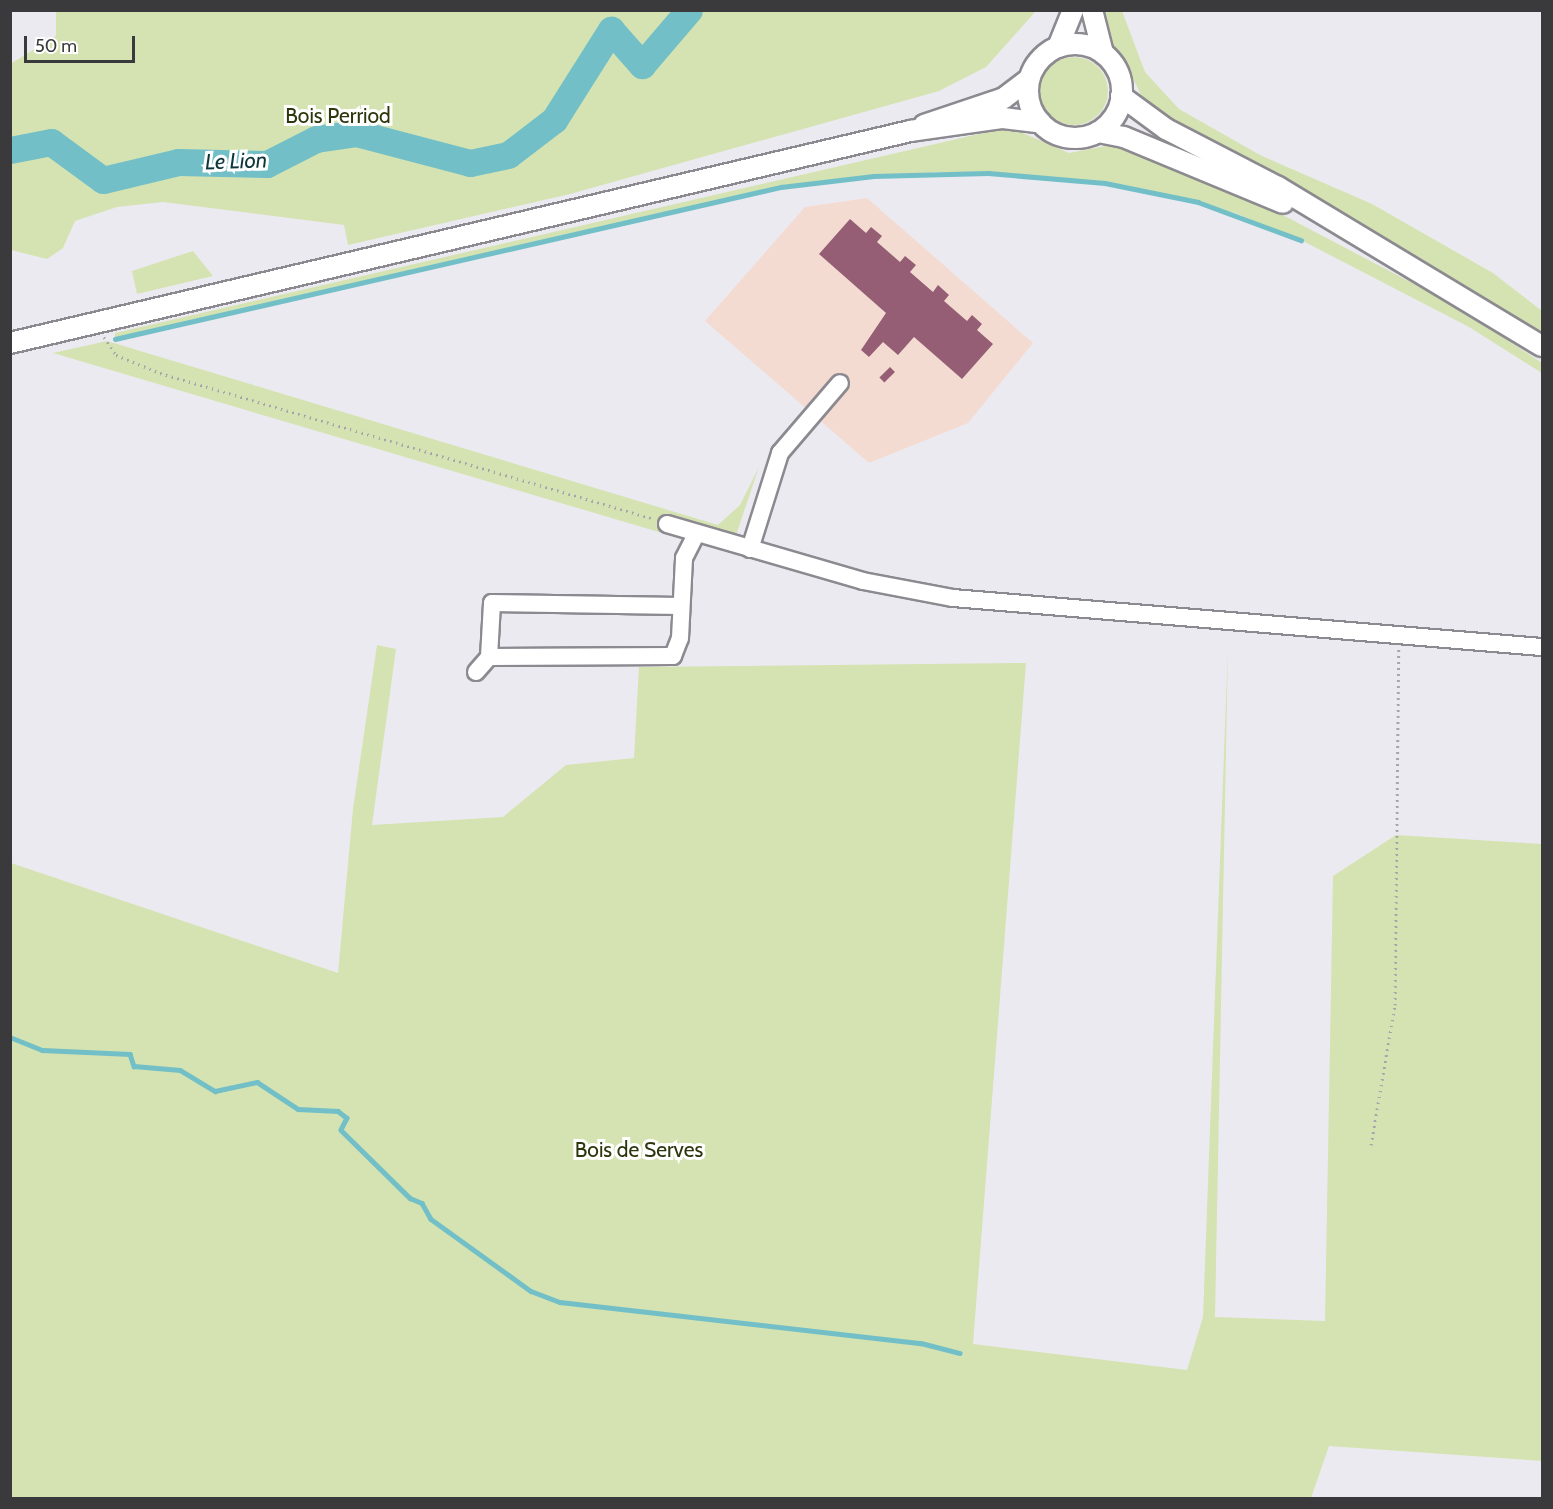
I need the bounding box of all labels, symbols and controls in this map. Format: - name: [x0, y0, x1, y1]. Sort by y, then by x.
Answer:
- scale bar: [27, 24, 138, 62]
- text: 50 m: [35, 35, 77, 57]
- park label: Bois Perriod: [285, 103, 391, 129]
- water label: Le Lion: [205, 147, 267, 175]
- park label: Bois de Serves: [575, 1137, 703, 1163]

